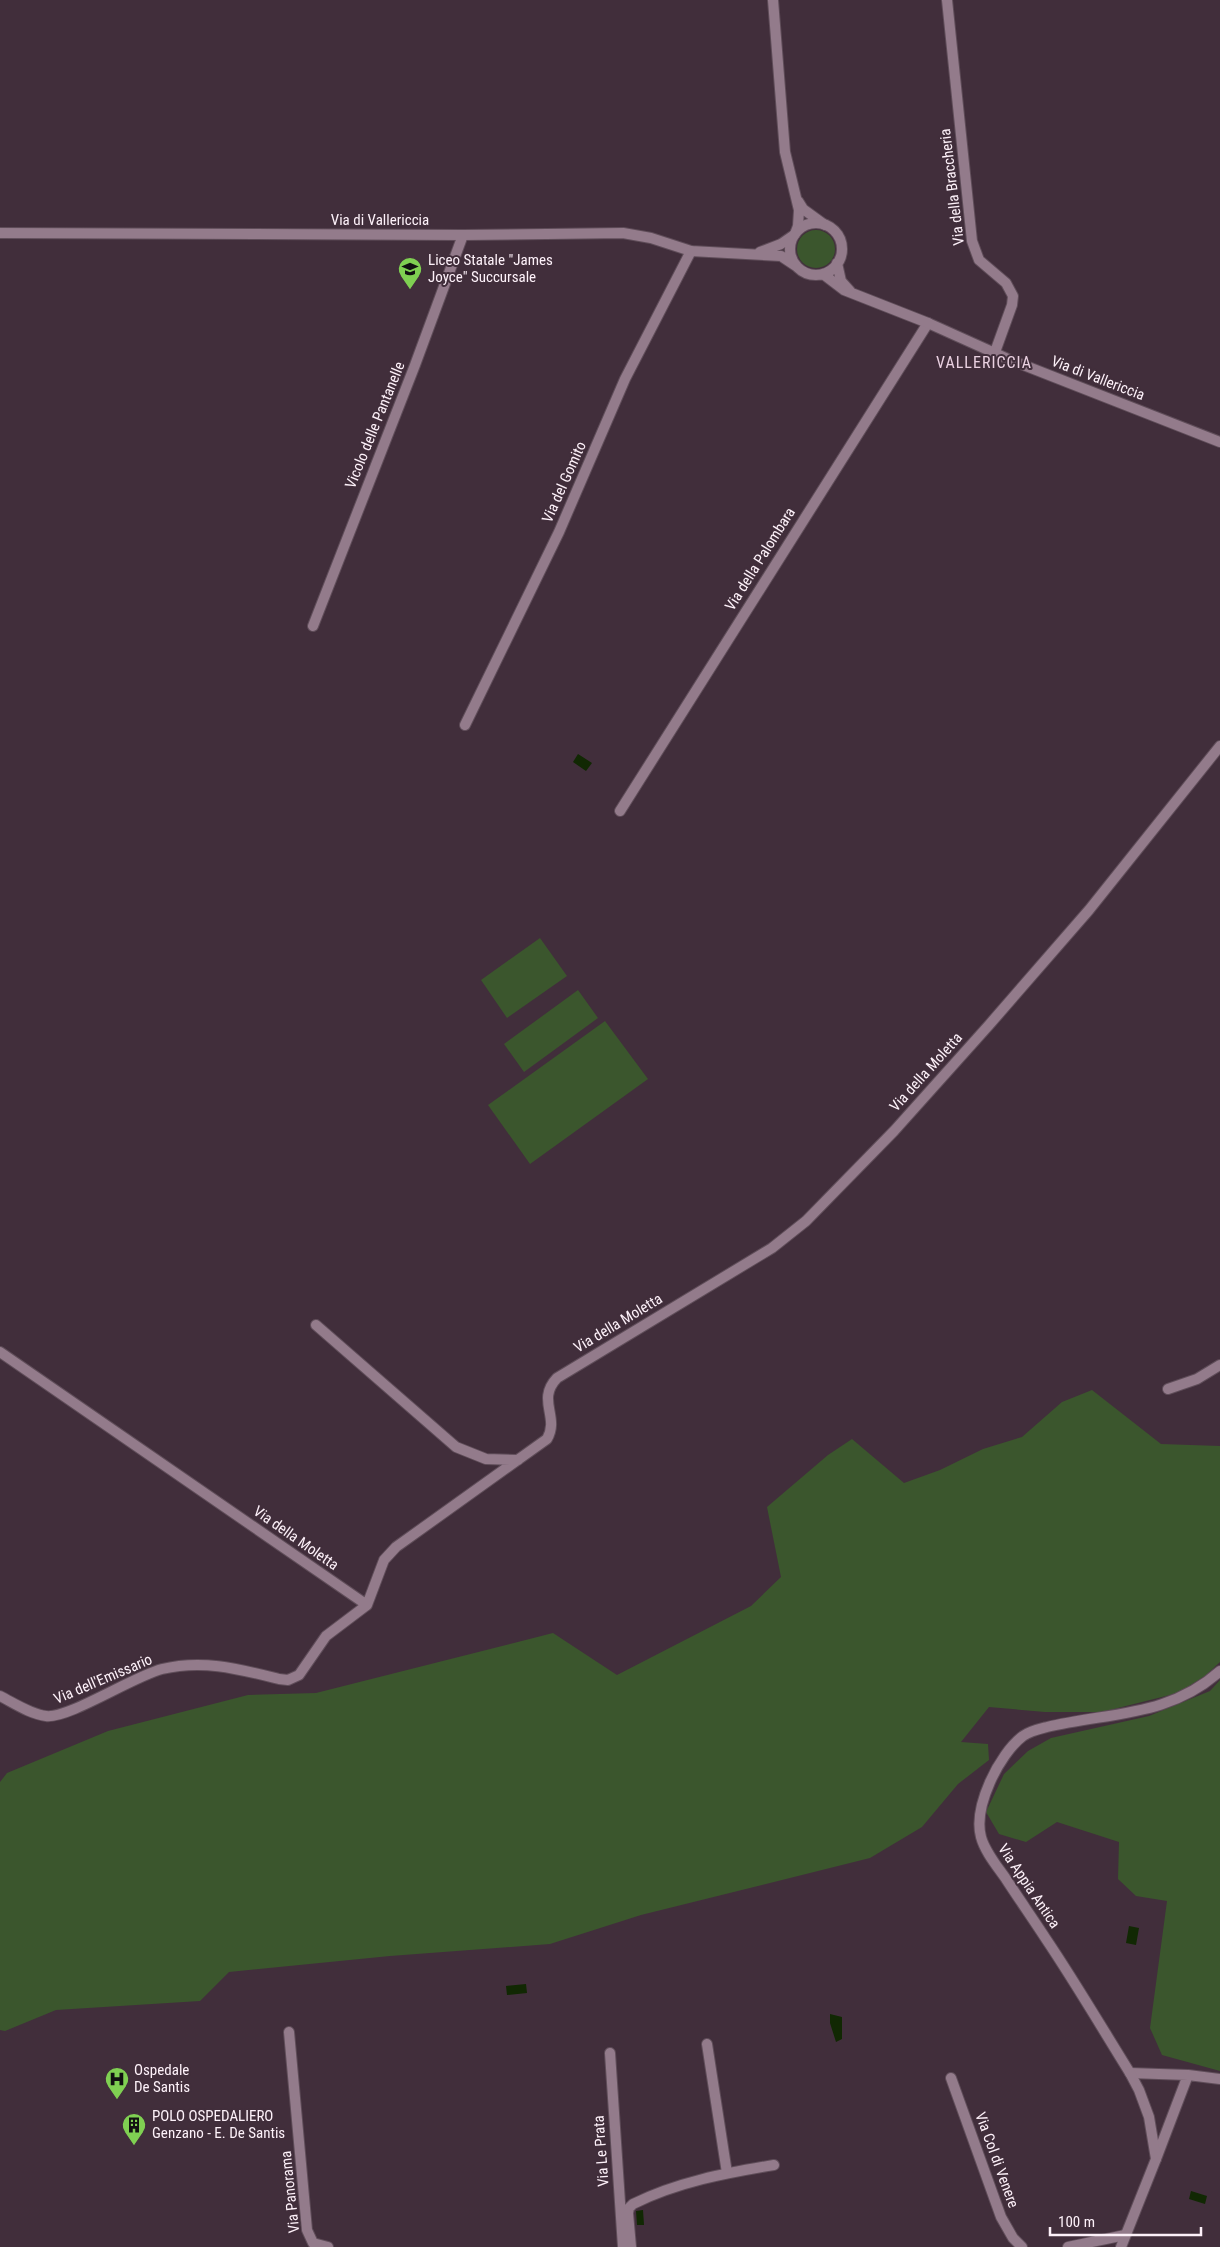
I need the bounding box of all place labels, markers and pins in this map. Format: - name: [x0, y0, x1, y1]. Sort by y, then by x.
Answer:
- place label: Liceo Statale "James Joyce" Succursale: [428, 251, 553, 286]
- school or university icon: Liceo Statale "James Joyce" Succursale: [397, 256, 423, 290]
- place label: Ospedale De Santis: [134, 2061, 190, 2096]
- hospital icon: Ospedale De Santis: [104, 2066, 130, 2100]
- place label: POLO OSPEDALIERO Genzano - E. De Santis: [152, 2107, 285, 2142]
- building icon: POLO OSPEDALIERO Genzano - E. De Santis: [121, 2112, 147, 2146]

